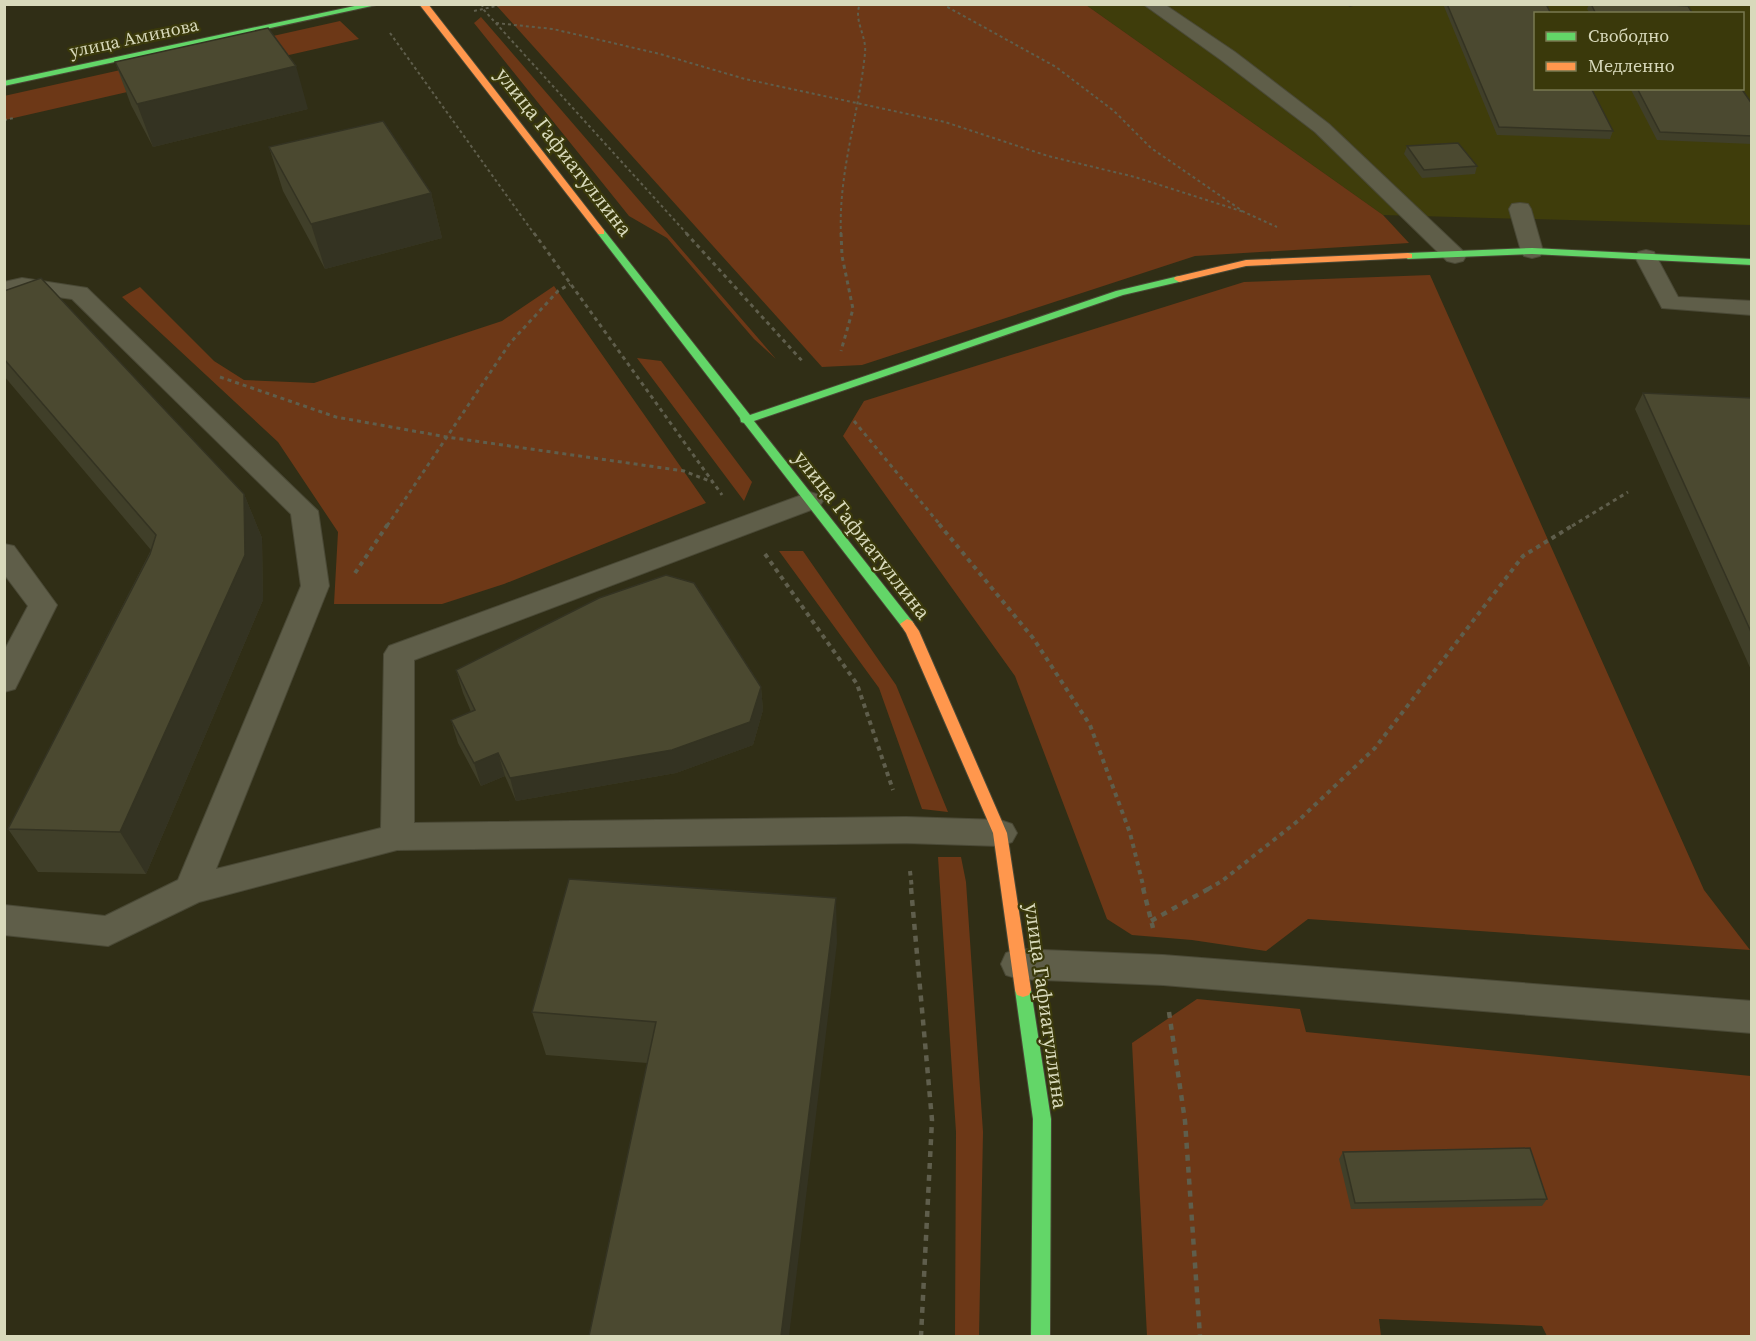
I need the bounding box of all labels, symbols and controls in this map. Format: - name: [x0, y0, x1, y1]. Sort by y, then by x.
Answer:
- street label: улица Аминова: [67, 11, 202, 63]
- legend: [1534, 12, 1744, 90]
- text: Свободно: [1588, 23, 1669, 48]
- text: Медленно: [1588, 53, 1675, 78]
- street label: улица Гафиатуллина: [489, 61, 640, 243]
- street label: улица Гафиатуллина: [787, 444, 938, 626]
- street label: улица Гафиатуллина: [1018, 901, 1075, 1111]

